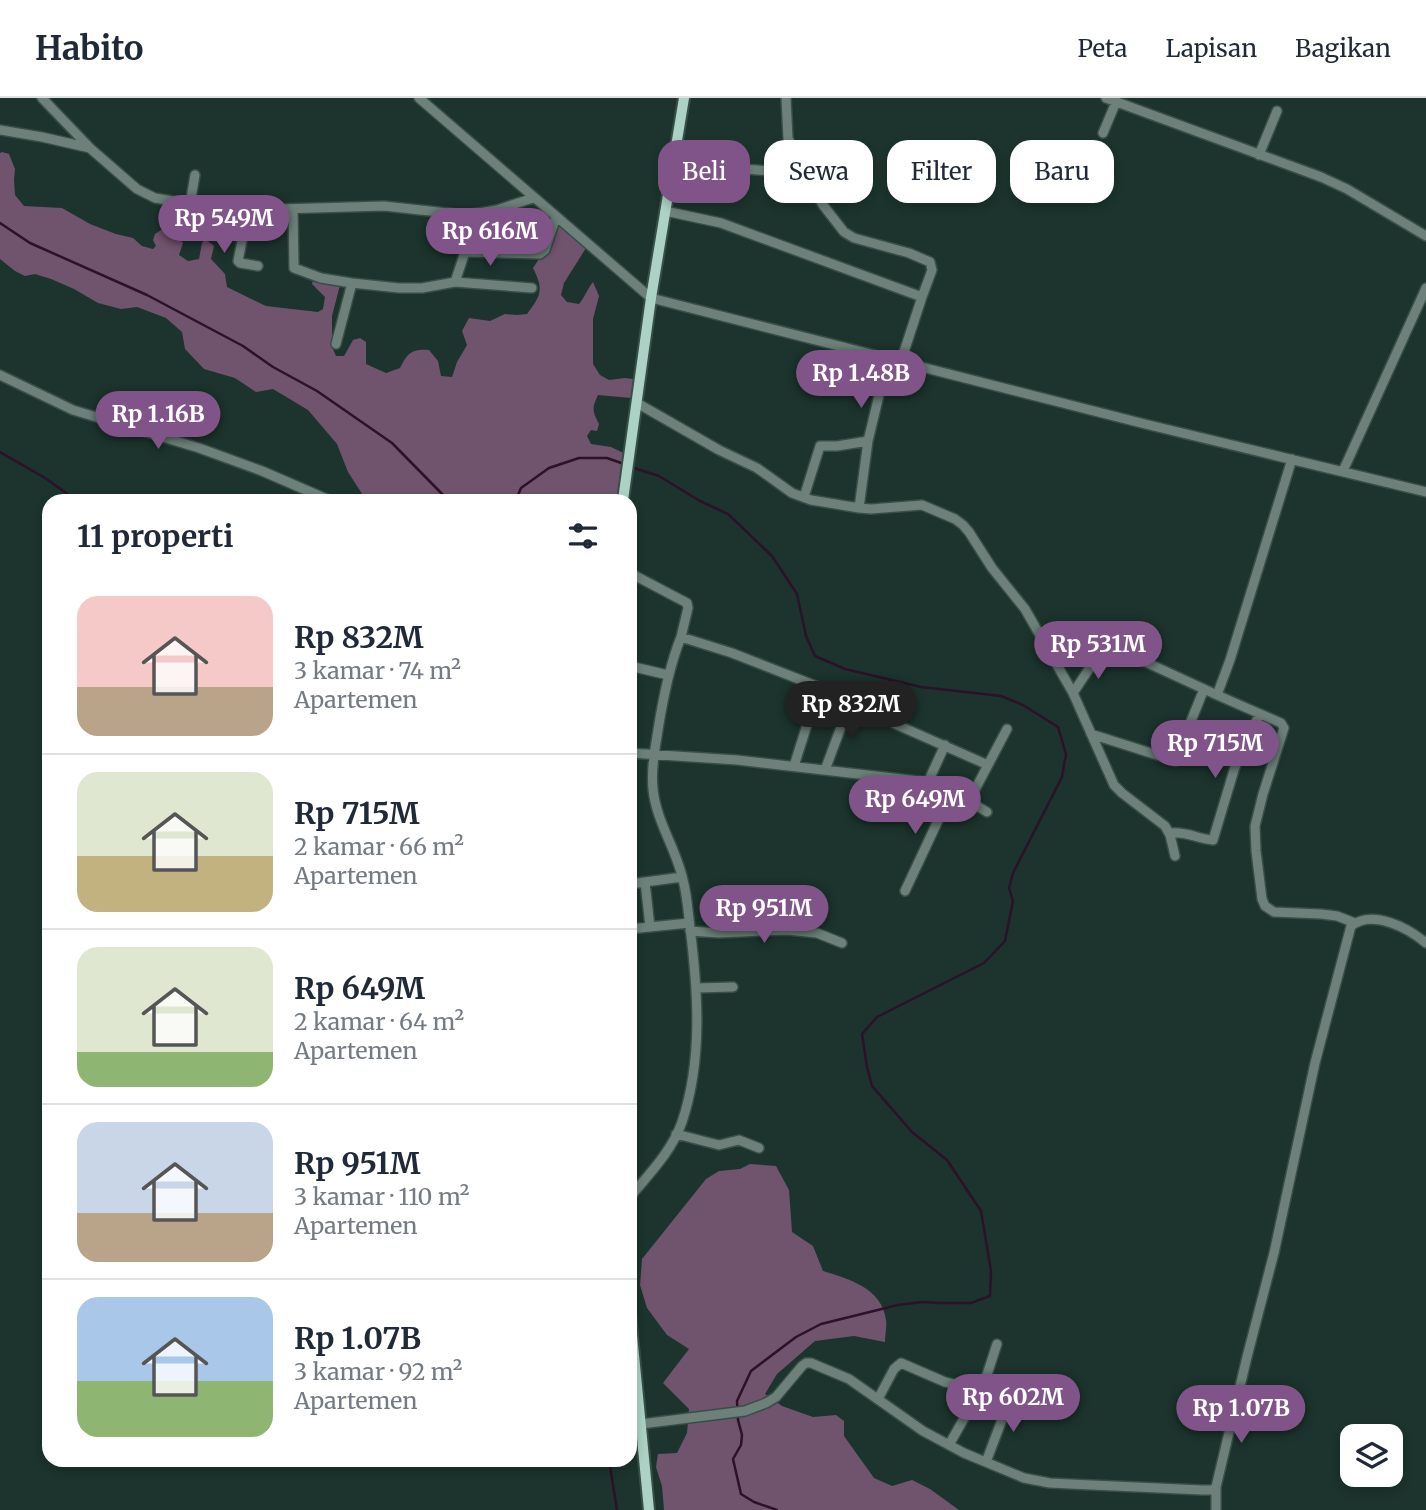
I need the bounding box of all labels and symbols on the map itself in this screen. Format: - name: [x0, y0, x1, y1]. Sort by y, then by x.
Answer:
- pin: Rp 549M: [159, 195, 289, 255]
- pin: Rp 616M: [425, 208, 555, 268]
- pin: Rp 1.48B: [789, 350, 933, 410]
- pin: Rp 1.16B: [86, 392, 230, 451]
- pin: Rp 531M: [1033, 622, 1163, 681]
- pin: Rp 832M: [786, 682, 916, 741]
- pin: Rp 715M: [1150, 720, 1280, 780]
- pin: Rp 649M: [850, 776, 980, 836]
- pin: Rp 951M: [699, 886, 829, 945]
- pin: Rp 602M: [948, 1374, 1078, 1434]
- pin: Rp 1.07B: [1169, 1386, 1313, 1445]

